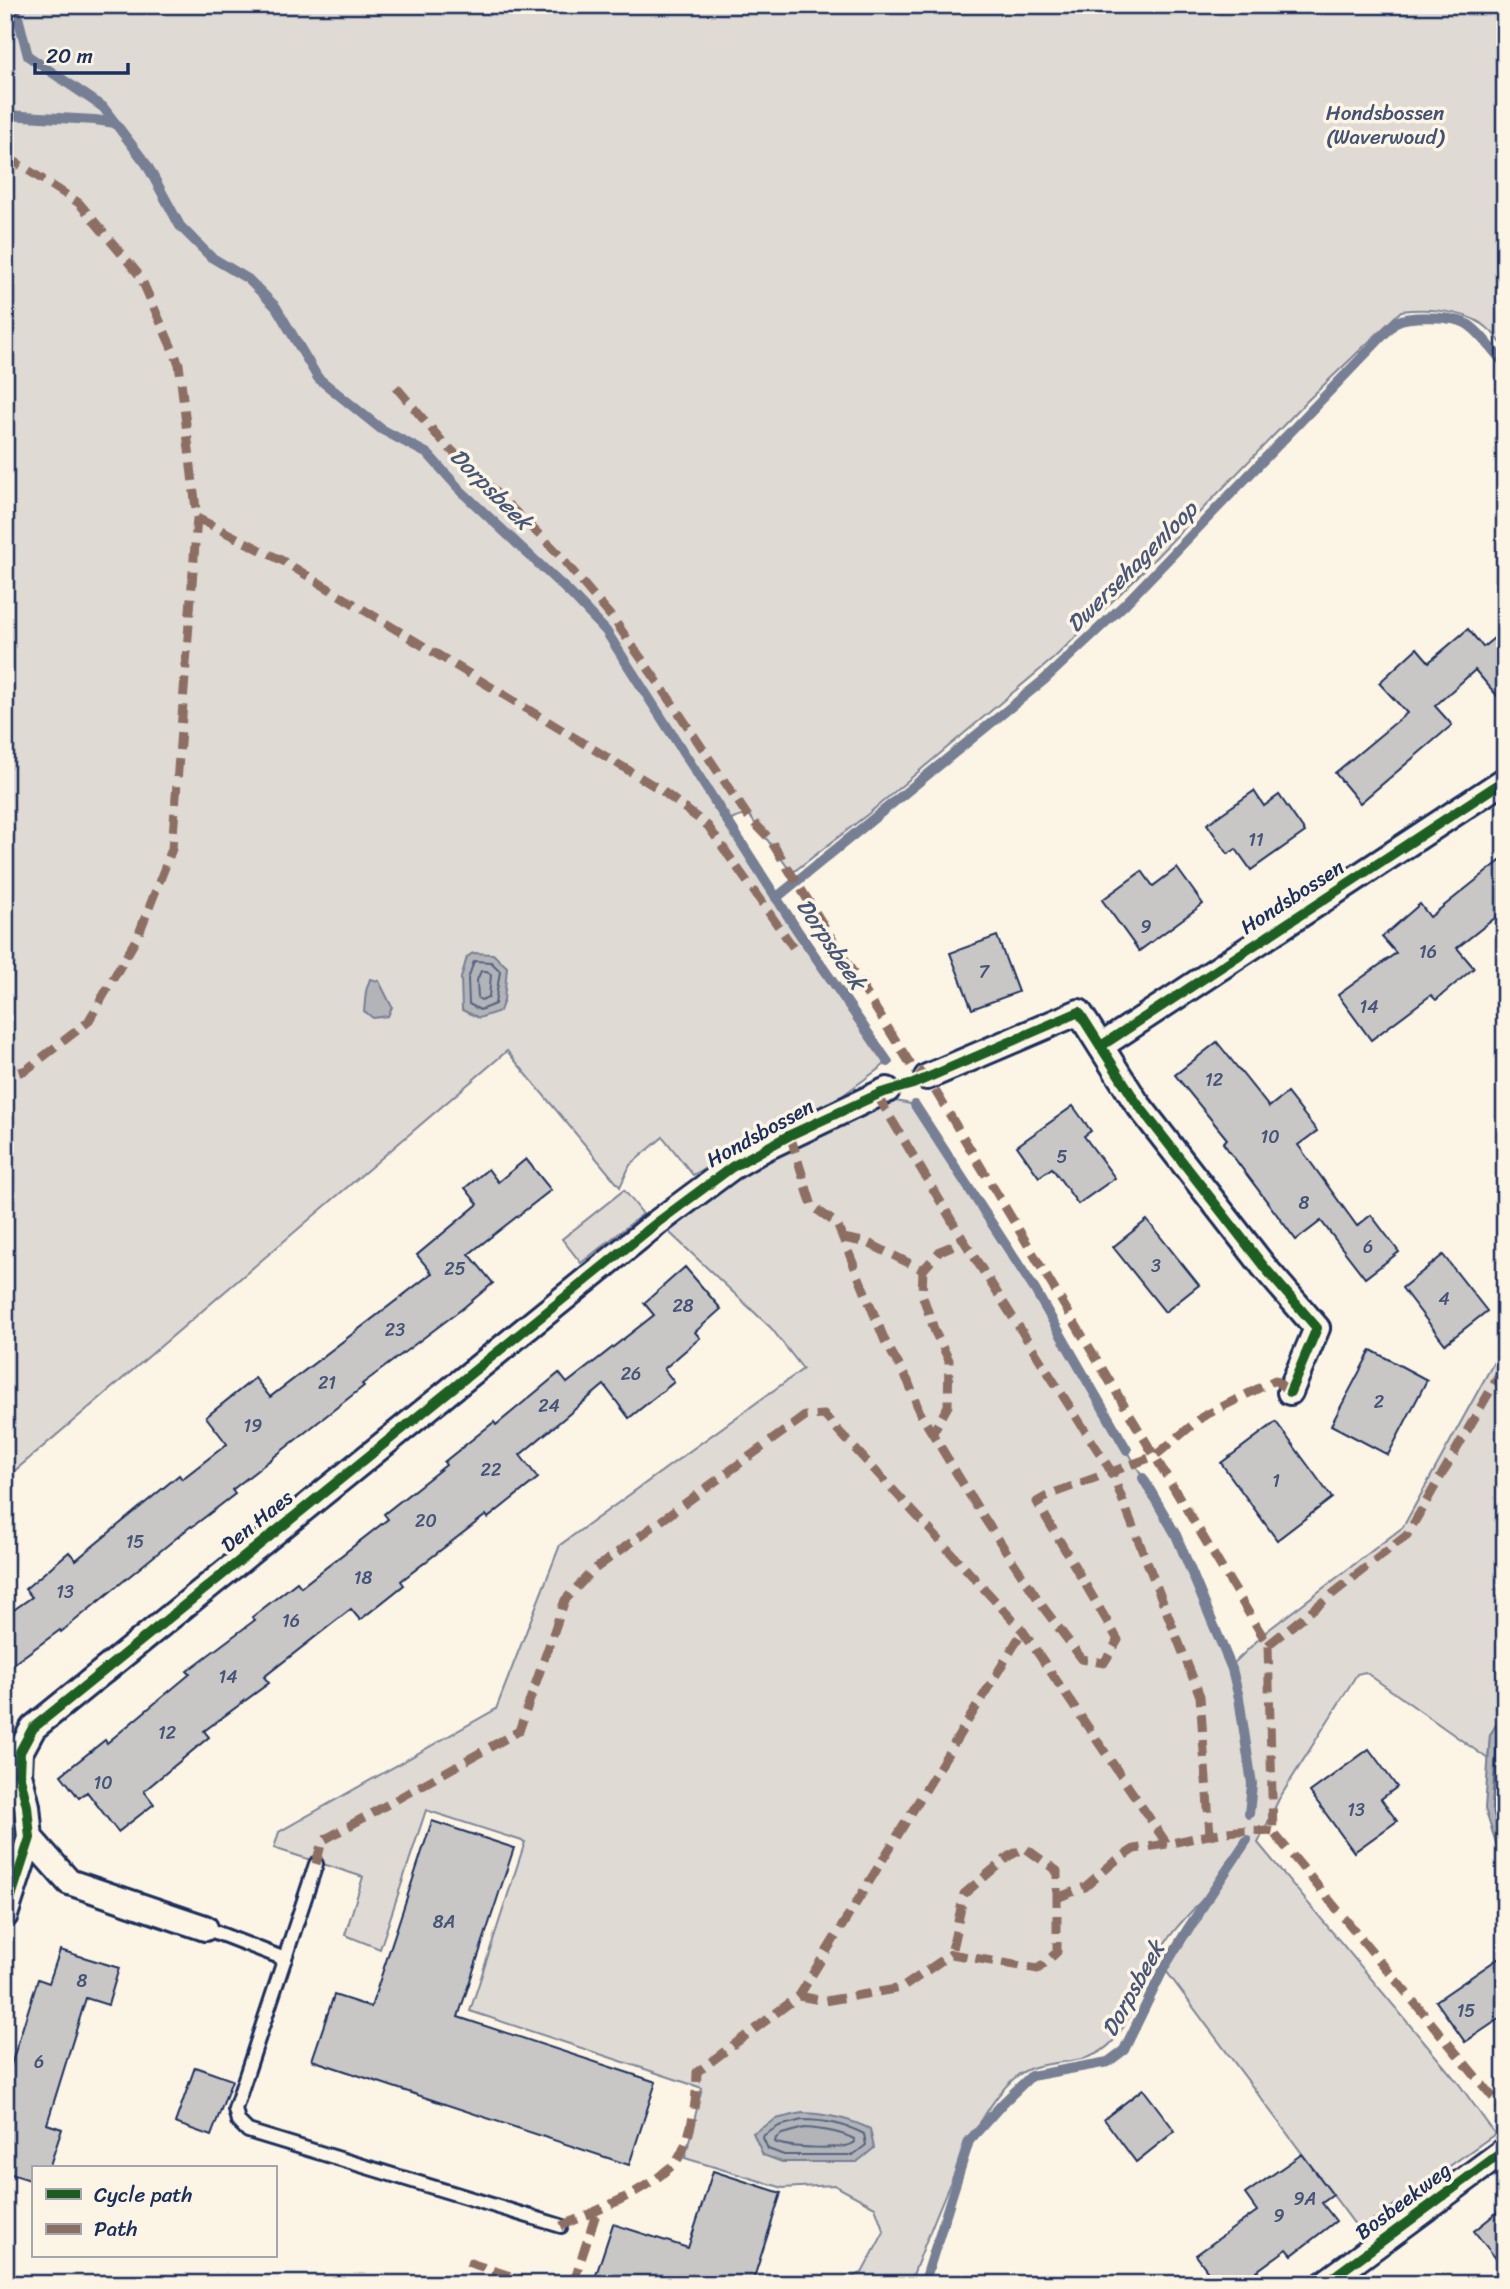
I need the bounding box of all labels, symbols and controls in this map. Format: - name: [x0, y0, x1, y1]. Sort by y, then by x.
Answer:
- scale bar: [35, 32, 128, 76]
- text: 20 m: [46, 37, 93, 75]
- park label: Hondsbossen (Waverwoud): [1326, 94, 1446, 156]
- water label: Dorpsbeek: [440, 438, 544, 542]
- water label: Dwersehagenloop: [1056, 490, 1209, 643]
- house number: 11: [1248, 824, 1264, 856]
- street label: Hondsbossen: [1232, 849, 1352, 945]
- water label: Dorpsbeek: [785, 889, 879, 1001]
- house number: 9: [1140, 911, 1152, 943]
- house number: 16: [1419, 936, 1437, 968]
- house number: 7: [979, 956, 991, 988]
- house number: 14: [1360, 991, 1378, 1023]
- house number: 12: [1205, 1064, 1223, 1096]
- street label: Hondsbossen: [699, 1088, 821, 1178]
- house number: 10: [1260, 1121, 1280, 1153]
- house number: 5: [1057, 1141, 1068, 1173]
- house number: 8: [1299, 1187, 1310, 1219]
- house number: 6: [1363, 1231, 1373, 1263]
- house number: 3: [1151, 1250, 1161, 1282]
- house number: 25: [444, 1253, 466, 1285]
- house number: 4: [1438, 1283, 1450, 1315]
- house number: 28: [672, 1290, 694, 1322]
- house number: 23: [385, 1314, 405, 1346]
- house number: 26: [621, 1358, 641, 1390]
- house number: 21: [318, 1367, 336, 1399]
- house number: 2: [1374, 1386, 1384, 1418]
- house number: 24: [538, 1390, 560, 1422]
- house number: 19: [244, 1410, 262, 1442]
- house number: 22: [481, 1454, 501, 1486]
- house number: 1: [1272, 1465, 1280, 1497]
- street label: Den Haes: [212, 1479, 302, 1563]
- house number: 20: [415, 1505, 437, 1537]
- house number: 15: [126, 1526, 144, 1558]
- house number: 18: [354, 1562, 372, 1594]
- house number: 13: [56, 1576, 74, 1608]
- house number: 16: [282, 1605, 300, 1637]
- house number: 14: [219, 1661, 237, 1693]
- house number: 12: [158, 1717, 176, 1749]
- house number: 10: [93, 1767, 113, 1799]
- house number: 13: [1347, 1794, 1365, 1826]
- house number: 8A: [433, 1906, 455, 1938]
- water label: Dorpsbeek: [1090, 1931, 1178, 2045]
- house number: 8: [77, 1965, 88, 1997]
- house number: 15: [1457, 1995, 1475, 2027]
- house number: 6: [34, 2046, 44, 2078]
- street label: Bosbeekweg: [1347, 2152, 1460, 2250]
- legend: [32, 2166, 276, 2258]
- text: Cycle path: [94, 2176, 193, 2214]
- house number: 9A: [1294, 2183, 1316, 2215]
- house number: 9: [1273, 2200, 1285, 2232]
- text: Path: [94, 2210, 137, 2248]

